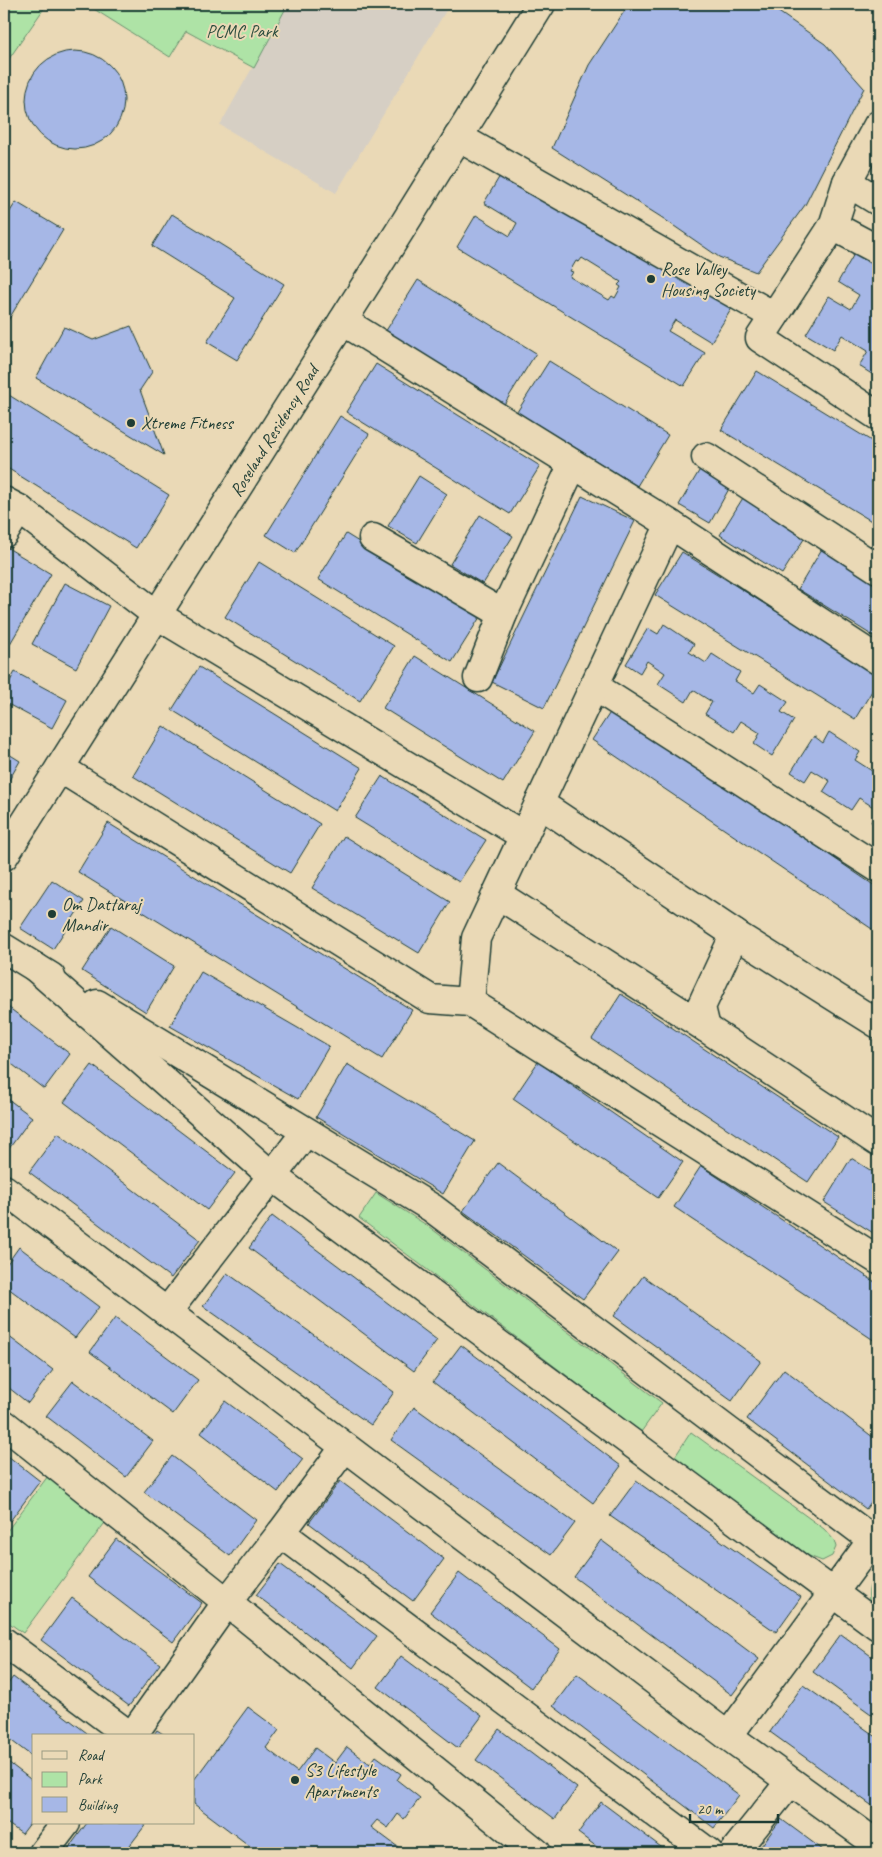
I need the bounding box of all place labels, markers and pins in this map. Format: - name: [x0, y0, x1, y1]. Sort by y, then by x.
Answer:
- place label: Rose Valley Housing Society: [661, 258, 757, 301]
- marker: Rose Valley Housing Society: [645, 273, 657, 285]
- place label: Xtreme Fitness: [141, 412, 235, 434]
- marker: Xtreme Fitness: [125, 417, 137, 429]
- place label: Om Dattaraj Mandir: [62, 893, 143, 936]
- marker: Om Dattaraj Mandir: [46, 908, 58, 920]
- place label: S3 Lifestyle Apartments: [305, 1759, 379, 1802]
- marker: S3 Lifestyle Apartments: [289, 1774, 301, 1786]

